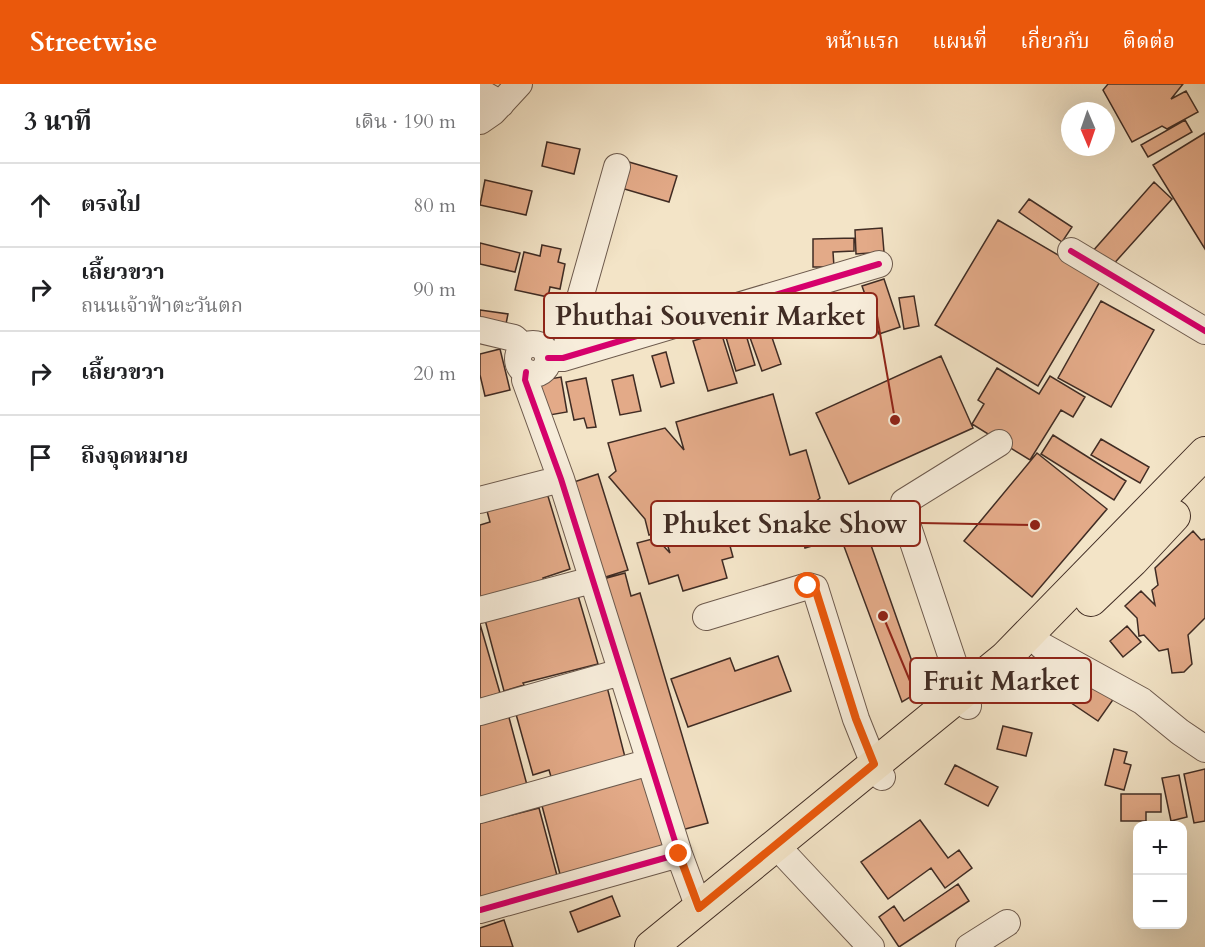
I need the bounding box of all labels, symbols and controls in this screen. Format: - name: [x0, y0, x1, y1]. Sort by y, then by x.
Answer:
- text: Streetwise: [30, 23, 158, 61]
- text: หน้าแรก: [826, 27, 899, 56]
- text: แผนที่: [932, 27, 987, 56]
- text: เกี่ยวกับ: [1020, 27, 1090, 56]
- text: ติดต่อ: [1123, 27, 1175, 56]
- north arrow: [1061, 102, 1115, 156]
- text: 3 นาที: [24, 104, 92, 139]
- text: เดิน · 190 m: [354, 108, 456, 135]
- icon: ahead: [24, 189, 57, 222]
- text: ตรงไป: [81, 189, 141, 219]
- text: 80 m: [413, 192, 456, 219]
- text: เลี้ยวขวา: [81, 257, 165, 287]
- icon: right: [24, 273, 57, 306]
- text: 90 m: [413, 276, 456, 303]
- text: ถนนเจ้าฟ้าตะวันตก: [81, 292, 243, 319]
- callout: Phuthai Souvenir Market: [544, 293, 877, 338]
- text: Phuthai Souvenir Market: [555, 298, 865, 335]
- icon: right: [24, 357, 57, 390]
- text: เลี้ยวขวา: [81, 357, 165, 387]
- text: 20 m: [413, 360, 456, 387]
- icon: arrive: [24, 441, 57, 474]
- text: ถึงจุดหมาย: [81, 441, 188, 471]
- callout: Phuket Snake Show: [651, 501, 920, 546]
- text: Phuket Snake Show: [663, 506, 908, 543]
- route start: [794, 572, 820, 598]
- callout: Fruit Market: [910, 658, 1091, 703]
- text: Fruit Market: [923, 663, 1080, 700]
- map controls: [1133, 821, 1187, 929]
- button: +: [1133, 821, 1187, 875]
- route end: [665, 840, 691, 866]
- button: −: [1133, 875, 1187, 929]

